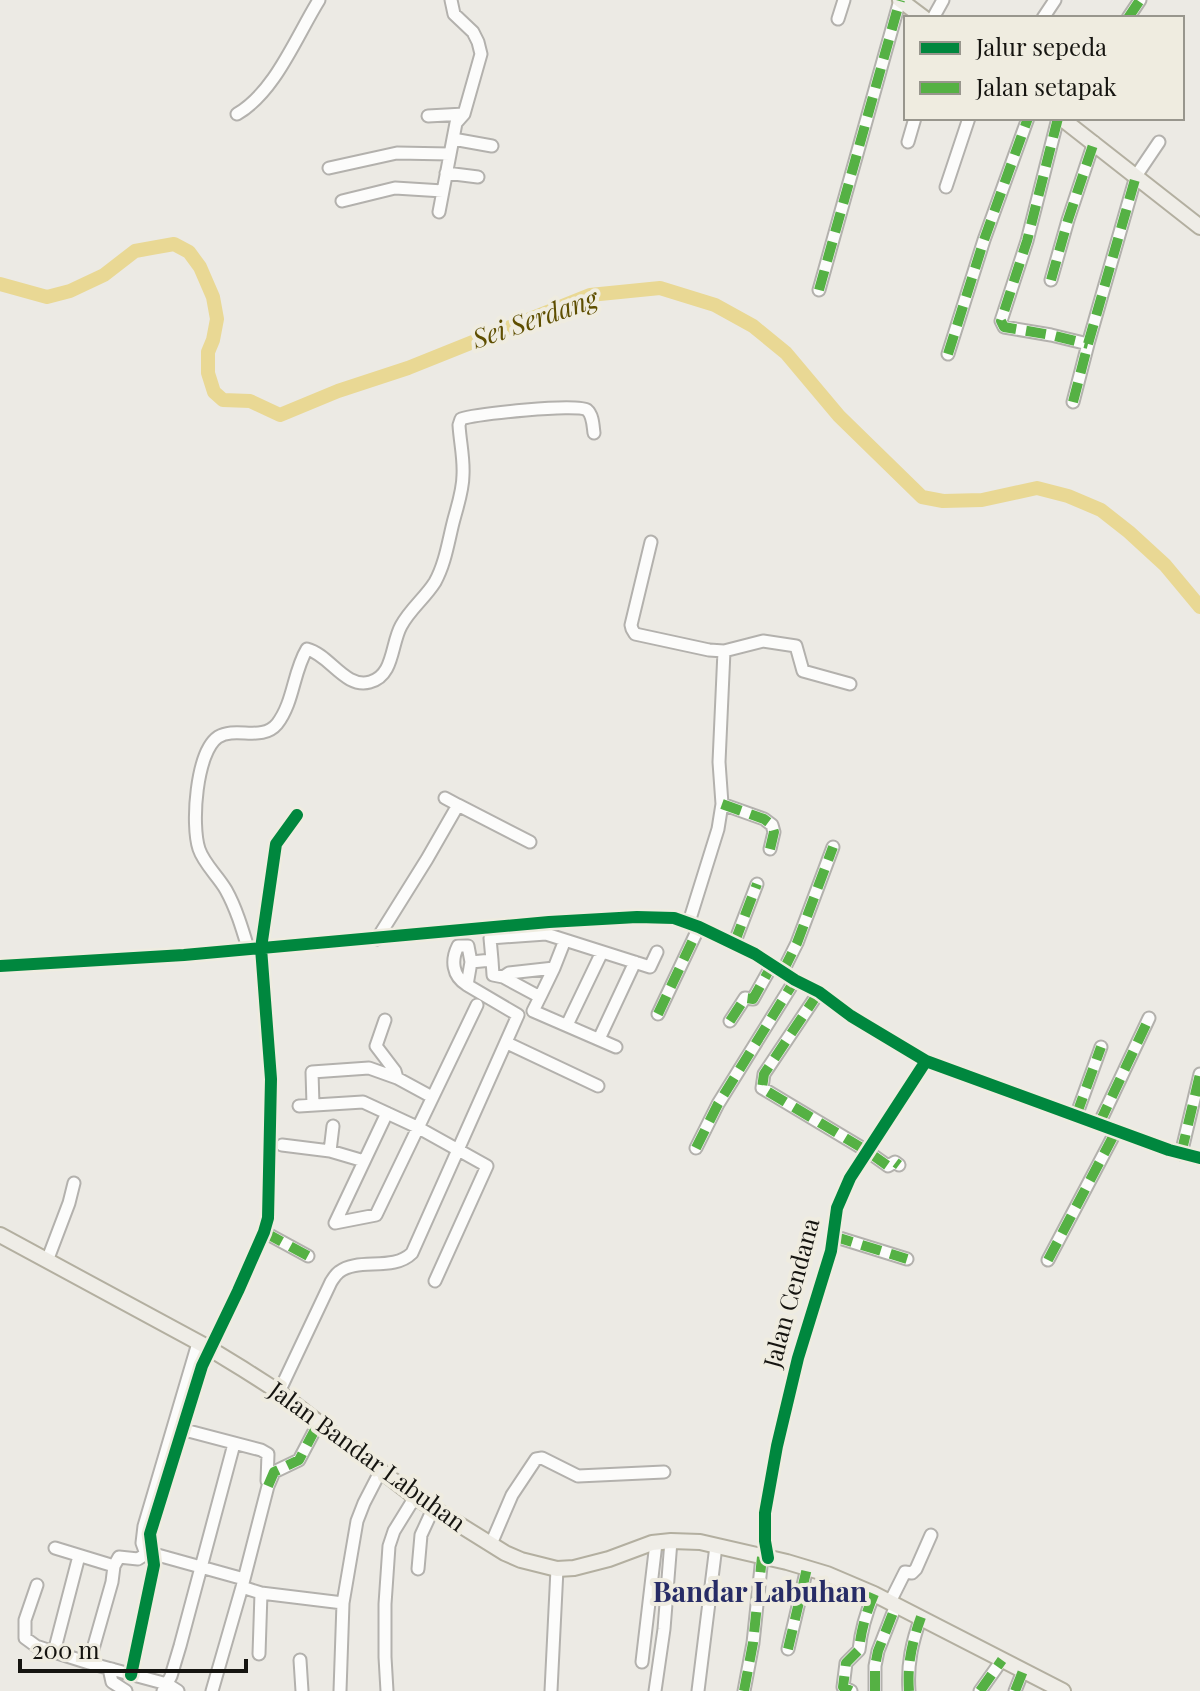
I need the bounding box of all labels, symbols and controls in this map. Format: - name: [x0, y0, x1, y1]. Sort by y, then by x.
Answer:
- legend: [904, 16, 1184, 120]
- text: Jalur sepeda: [975, 30, 1107, 62]
- text: Jalan setapak: [975, 70, 1118, 102]
- water label: Sei Serdang: [466, 279, 604, 356]
- street label: Jalan Cendana: [754, 1214, 825, 1372]
- street label: Jalan Bandar Labuhan: [263, 1373, 473, 1538]
- district label: Bandar Labuhan: [653, 1572, 867, 1609]
- scale bar: [20, 1623, 246, 1673]
- text: 200 m: [32, 1633, 100, 1665]

